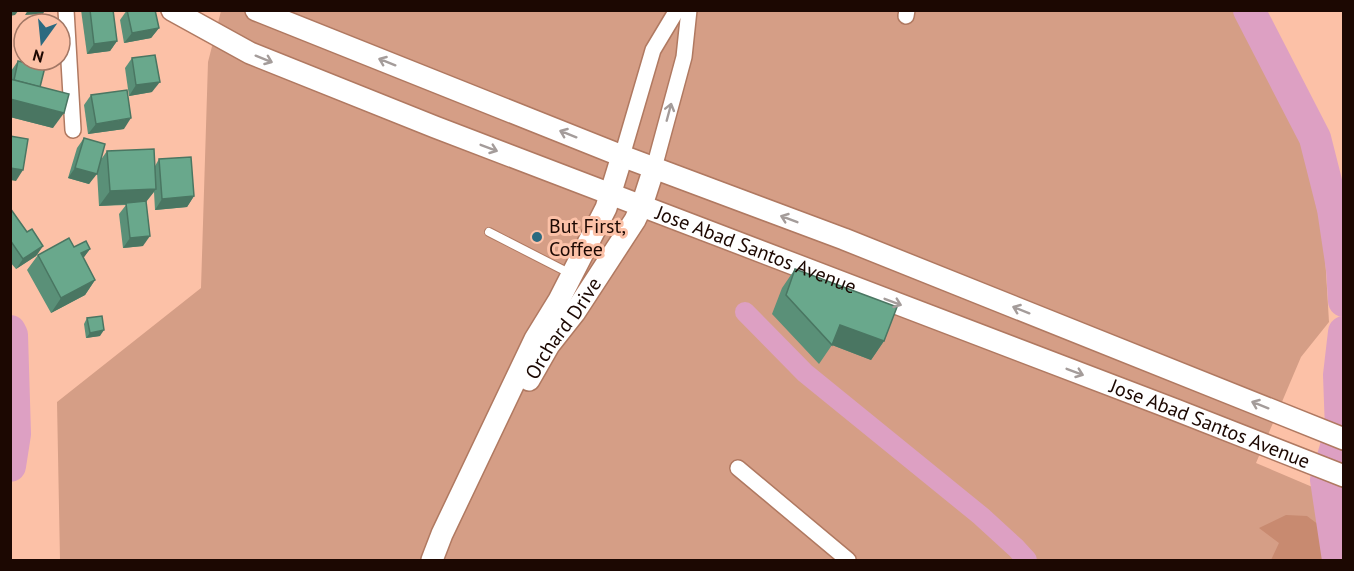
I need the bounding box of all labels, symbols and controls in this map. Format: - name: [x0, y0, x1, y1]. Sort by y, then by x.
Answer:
- north arrow: [12, 12, 72, 72]
- text: N: [30, 45, 46, 68]
- one-way arrow: [254, 54, 273, 65]
- one-way arrow: [378, 56, 396, 67]
- one-way arrow: [664, 103, 675, 122]
- one-way arrow: [559, 128, 577, 139]
- one-way arrow: [480, 143, 498, 154]
- street label: Jose Abad Santos Avenue: [651, 199, 860, 300]
- one-way arrow: [781, 212, 799, 223]
- place label: But First, Coffee: [549, 213, 626, 262]
- marker: But First, Coffee: [530, 230, 544, 244]
- street label: Orchard Drive: [519, 272, 607, 384]
- one-way arrow: [883, 297, 902, 308]
- one-way arrow: [1012, 304, 1030, 315]
- one-way arrow: [1065, 367, 1084, 378]
- street label: Jose Abad Santos Avenue: [1105, 373, 1314, 474]
- one-way arrow: [1251, 399, 1270, 410]

